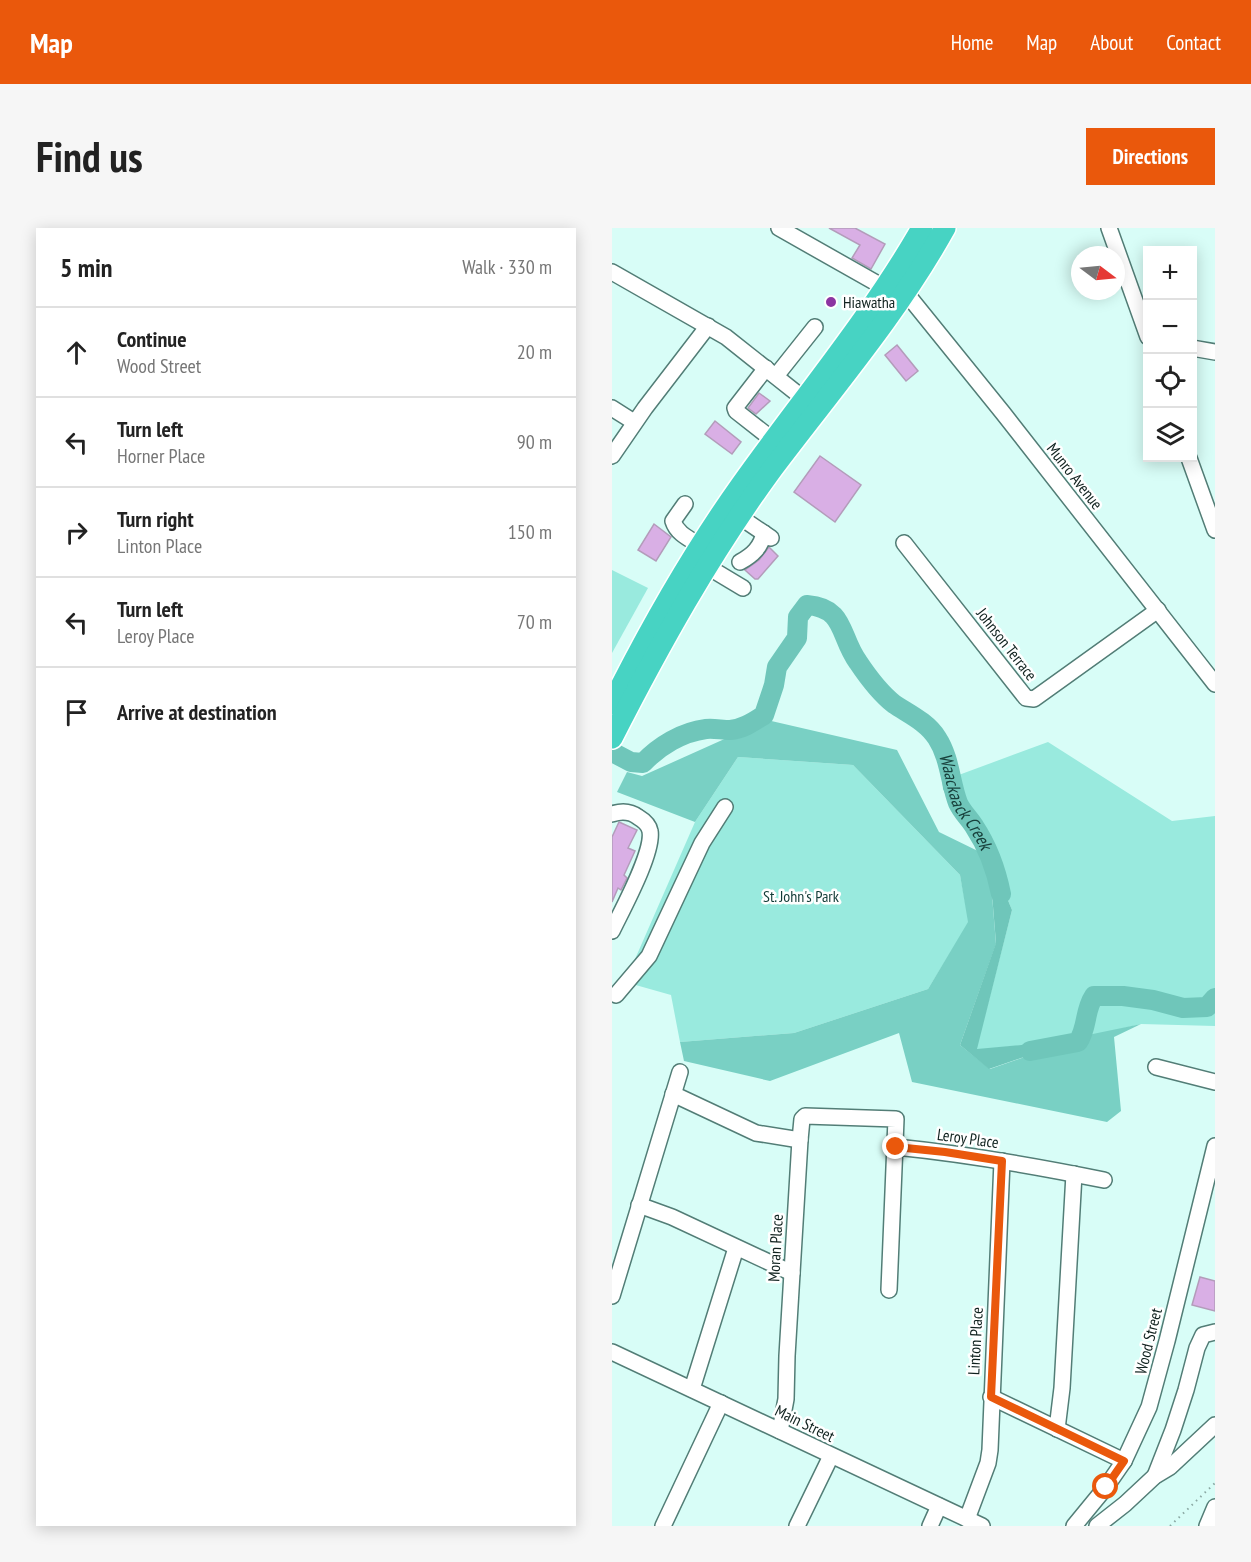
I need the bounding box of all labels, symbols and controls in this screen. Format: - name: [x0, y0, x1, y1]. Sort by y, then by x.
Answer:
- text: Map: [30, 24, 73, 61]
- text: Home: [951, 29, 993, 56]
- text: Map: [1026, 29, 1057, 56]
- text: About: [1090, 29, 1133, 56]
- text: Contact: [1166, 29, 1221, 56]
- button: Directions: [1086, 128, 1215, 185]
- text: Find us: [36, 129, 143, 184]
- north arrow: [1071, 246, 1125, 300]
- map controls: [1143, 246, 1197, 462]
- button: +: [1143, 246, 1197, 300]
- text: 5 min: [60, 251, 113, 284]
- text: Walk · 330 m: [462, 254, 552, 280]
- place label: Hiawatha: [843, 292, 895, 312]
- marker: Hiawatha: [824, 295, 838, 309]
- button: −: [1143, 300, 1197, 354]
- text: Continue: [117, 325, 187, 353]
- icon: ahead: [60, 336, 93, 369]
- text: 20 m: [517, 339, 552, 365]
- text: Wood Street: [117, 353, 201, 379]
- button: locate: [1143, 354, 1197, 408]
- button: layers: [1143, 408, 1197, 462]
- text: Turn left: [117, 415, 183, 443]
- icon: left: [60, 426, 93, 459]
- text: 90 m: [517, 429, 552, 455]
- street label: Munro Avenue: [1043, 439, 1107, 513]
- text: Horner Place: [117, 443, 205, 469]
- text: Turn right: [117, 505, 194, 533]
- icon: right: [60, 516, 93, 549]
- text: 150 m: [508, 519, 552, 545]
- text: Linton Place: [117, 533, 202, 559]
- text: Turn left: [117, 595, 183, 623]
- street label: Johnson Terrace: [972, 603, 1041, 684]
- icon: left: [60, 606, 93, 639]
- text: 70 m: [517, 609, 552, 635]
- text: Leroy Place: [117, 623, 195, 649]
- icon: arrive: [60, 696, 93, 729]
- text: Arrive at destination: [117, 698, 277, 726]
- water label: Waackaack Creek: [934, 750, 998, 855]
- park label: St. John's Park: [763, 886, 840, 906]
- street label: Leroy Place: [936, 1124, 1000, 1152]
- route end: [882, 1133, 908, 1159]
- street label: Moran Place: [763, 1214, 787, 1282]
- street label: Wood Street: [1130, 1305, 1166, 1376]
- street label: Linton Place: [963, 1306, 987, 1376]
- street label: Main Street: [772, 1400, 839, 1446]
- route start: [1092, 1473, 1118, 1499]

